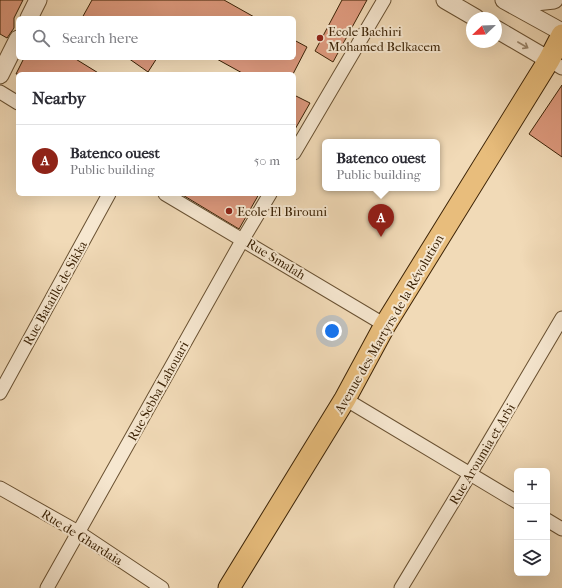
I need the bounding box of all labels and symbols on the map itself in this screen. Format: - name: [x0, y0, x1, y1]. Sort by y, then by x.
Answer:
- north arrow: [466, 12, 502, 48]
- place label: Ecole Bachiri Mohamed Belkacem: [328, 24, 441, 54]
- marker: Ecole Bachiri Mohamed Belkacem: [315, 33, 325, 43]
- one-way arrow: [516, 41, 528, 49]
- place label: Ecole El Birouni: [237, 204, 327, 219]
- pin: A: [368, 204, 394, 237]
- marker: Ecole El Birouni: [224, 206, 234, 216]
- street label: Avenue des Martyrs de la Révolution: [331, 231, 447, 417]
- street label: Rue Smalah: [244, 236, 309, 283]
- street label: Rue Bataille de Sikka: [20, 237, 90, 348]
- your location: [322, 321, 342, 341]
- street label: Rue Sebba Lahouari: [124, 338, 192, 443]
- street label: Rue Aroumia et Arbi: [446, 401, 518, 507]
- street label: Rue de Ghardaia: [39, 506, 126, 568]

